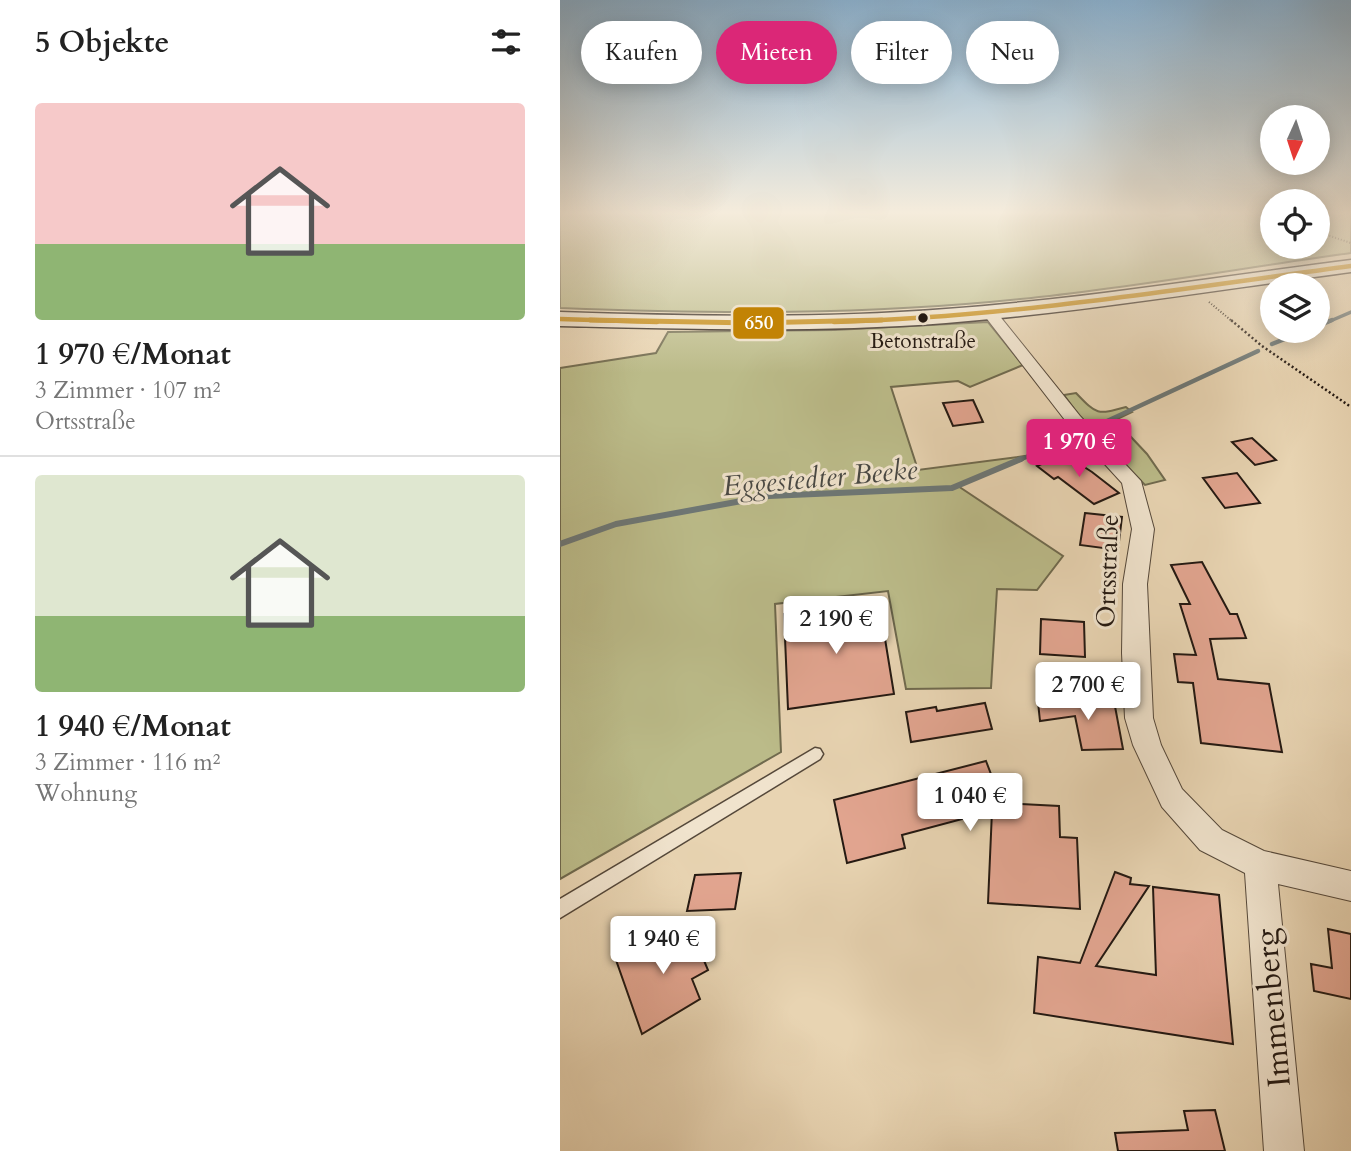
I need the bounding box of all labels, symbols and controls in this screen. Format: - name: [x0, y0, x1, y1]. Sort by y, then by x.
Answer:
- chip: Kaufen: [581, 21, 702, 84]
- chip: Mieten: [716, 21, 837, 84]
- chip: Filter: [851, 21, 952, 84]
- chip: Neu: [966, 21, 1059, 84]
- text: 5 Objekte: [35, 22, 169, 63]
- icon: filters: [487, 23, 525, 61]
- north arrow: [1260, 105, 1330, 175]
- map controls: [1260, 105, 1330, 343]
- icon: home: [217, 148, 343, 274]
- button: locate: [1260, 189, 1330, 259]
- button: layers: [1260, 273, 1330, 343]
- line badge: 650: [732, 306, 785, 340]
- text: 650: [744, 310, 774, 336]
- marker: Betonstraße: [916, 311, 930, 325]
- place label: Betonstraße: [870, 327, 976, 356]
- text: 1 970 €/Monat: [35, 334, 231, 375]
- text: 3 Zimmer · 107 m²: [35, 375, 220, 406]
- text: Ortsstraße: [35, 406, 136, 437]
- pin: 1 970 €: [1014, 420, 1144, 479]
- text: 1 970 €: [1042, 426, 1116, 457]
- water label: Eggestedter Beeke: [721, 451, 919, 505]
- street label: Ortsstraße: [1088, 514, 1127, 628]
- icon: home: [217, 520, 343, 646]
- pin: 2 190 €: [771, 596, 901, 656]
- text: 2 190 €: [799, 603, 873, 634]
- pin: 2 700 €: [1023, 662, 1153, 722]
- text: 2 700 €: [1051, 669, 1125, 700]
- text: 1 940 €/Monat: [35, 706, 231, 747]
- text: 3 Zimmer · 116 m²: [35, 747, 220, 778]
- pin: 1 040 €: [905, 774, 1035, 833]
- text: Wohnung: [35, 778, 137, 809]
- text: 1 040 €: [933, 780, 1007, 811]
- pin: 1 940 €: [598, 916, 728, 976]
- text: 1 940 €: [626, 923, 700, 954]
- street label: Immenberg: [1244, 927, 1302, 1089]

